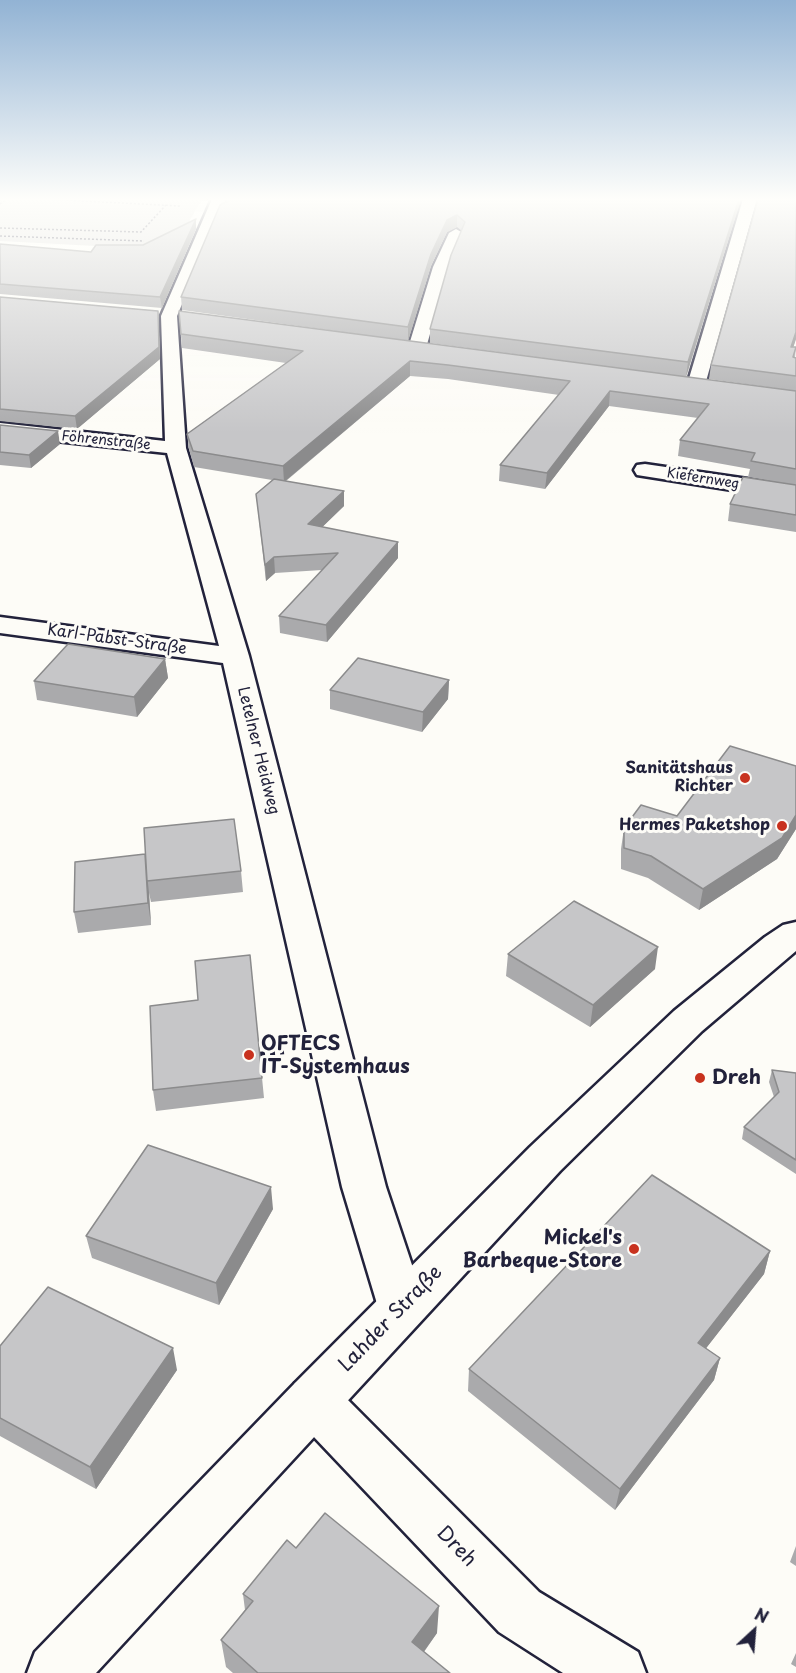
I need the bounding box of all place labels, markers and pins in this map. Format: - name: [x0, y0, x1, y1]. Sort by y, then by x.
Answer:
- place label: Sanitätshaus Richter: [625, 759, 733, 797]
- marker: Sanitätshaus Richter: [738, 771, 752, 785]
- place label: Hermes Paketshop: [619, 816, 770, 836]
- marker: Hermes Paketshop: [775, 819, 789, 833]
- place label: OFTECS IT-Systemhaus: [261, 1032, 410, 1079]
- marker: OFTECS IT-Systemhaus: [242, 1048, 256, 1062]
- place label: Dreh: [712, 1066, 761, 1090]
- marker: Dreh: [693, 1071, 707, 1085]
- place label: Mickel's Barbeque-Store: [462, 1226, 622, 1273]
- marker: Mickel's Barbeque-Store: [627, 1242, 641, 1256]

